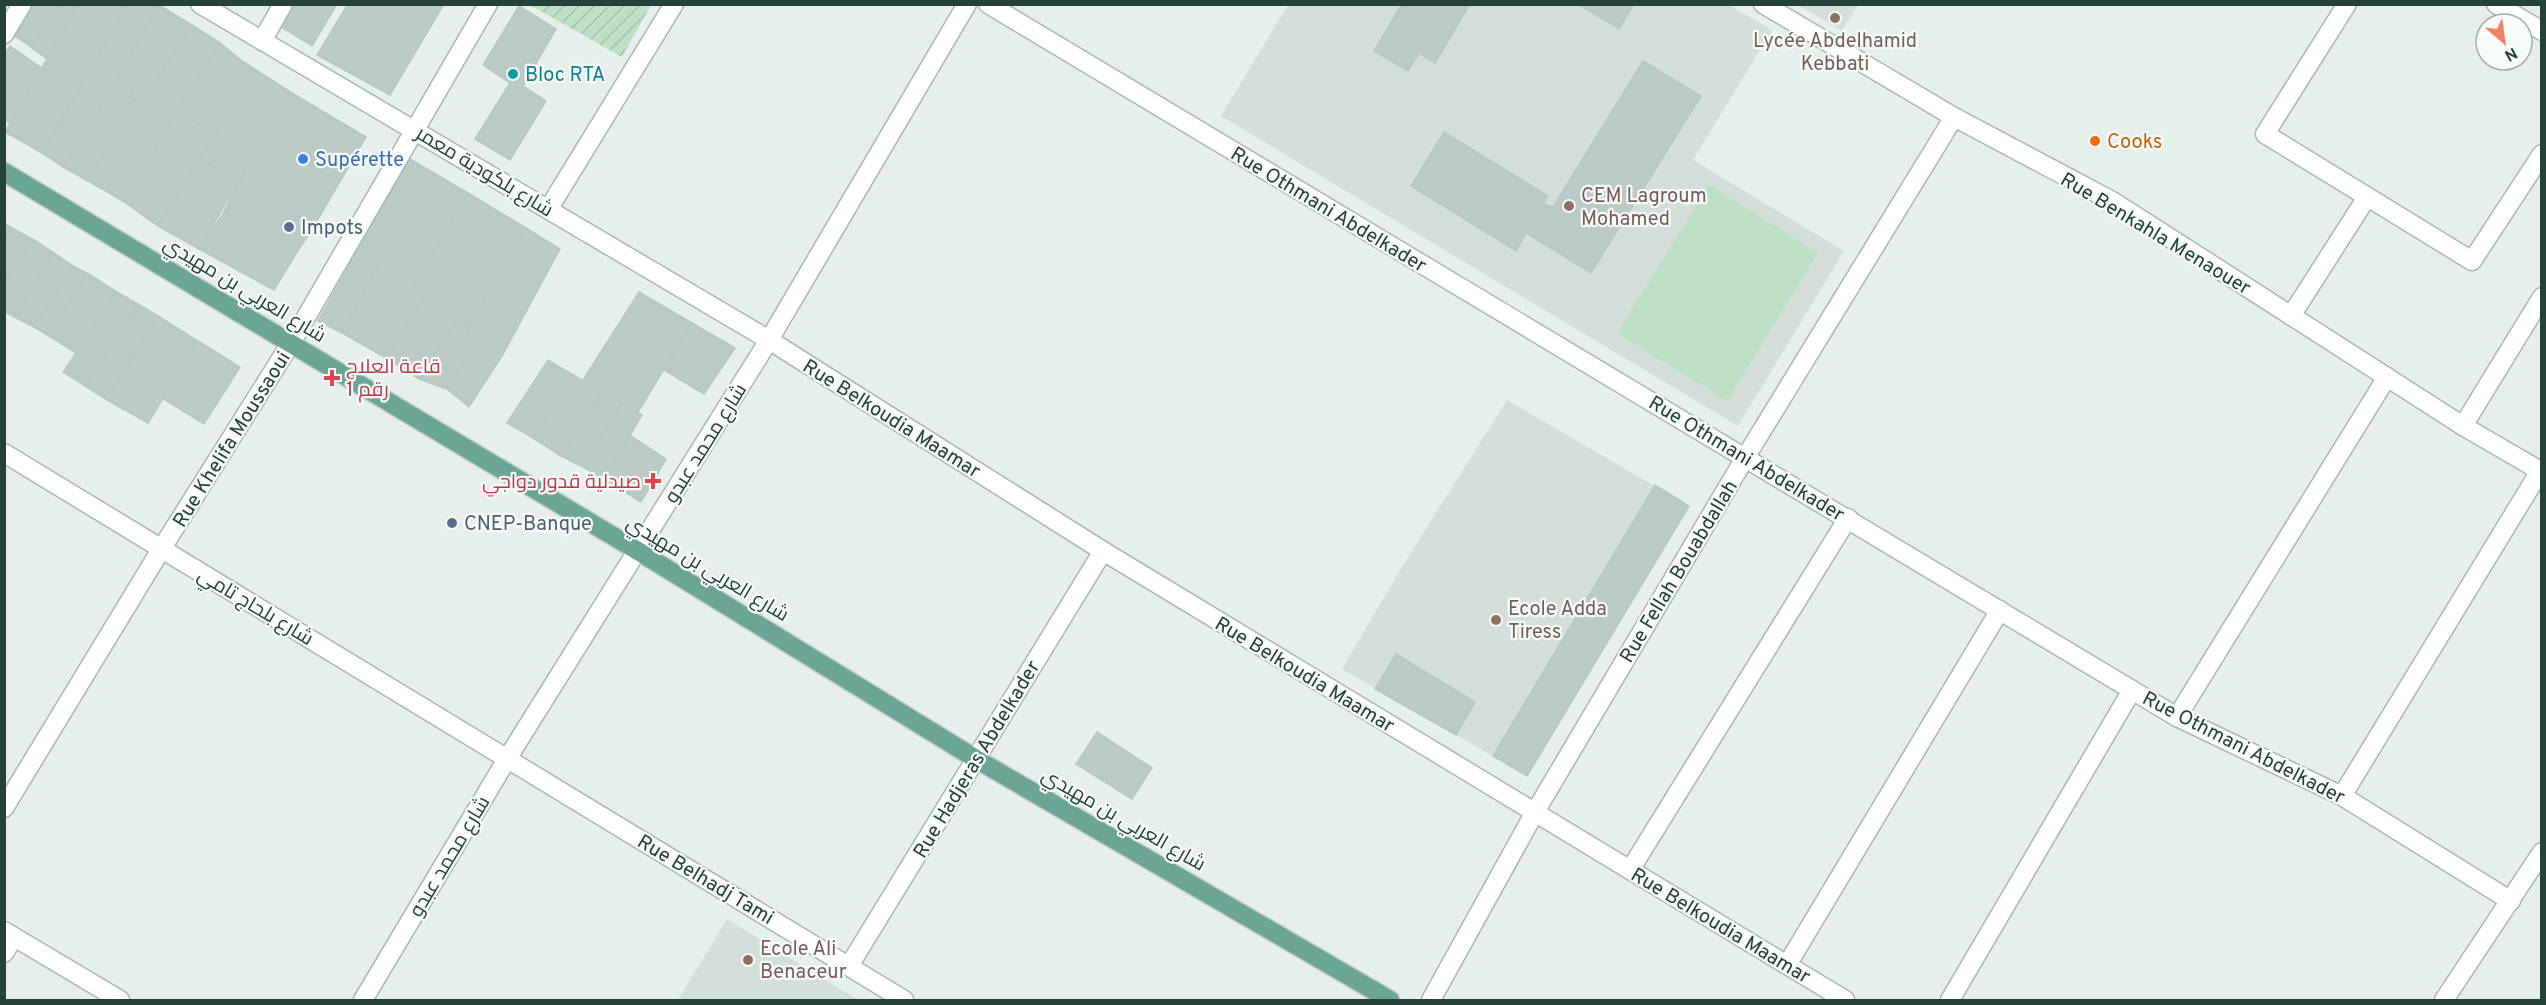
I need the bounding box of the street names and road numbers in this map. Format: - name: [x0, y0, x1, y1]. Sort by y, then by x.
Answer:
- street label: شارع بلكودية معمر: [410, 121, 558, 224]
- street label: Rue Othmani Abdelkader: [1225, 142, 1431, 280]
- street label: Rue Benkahla Menaouer: [2055, 167, 2255, 302]
- street label: شارع العربي بن مهيدي: [157, 232, 330, 350]
- street label: Rue Khelifa Moussaoui: [168, 347, 297, 533]
- street label: Rue Belkoudia Maamar: [797, 354, 985, 485]
- street label: شارع محمد عبدو: [659, 379, 754, 509]
- street label: Rue Othmani Abdelkader: [1643, 391, 1849, 529]
- street label: Rue Fellah Bouabdallah: [1615, 476, 1745, 668]
- street label: شارع العربي بن مهيدي: [620, 511, 793, 629]
- street label: شارع بلحاج تامي: [192, 563, 318, 653]
- street label: Rue Belkoudia Maamar: [1209, 612, 1399, 740]
- street label: Rue Hadjeras Abdelkader: [908, 656, 1047, 864]
- street label: Rue Othmani Abdelkader: [2137, 686, 2349, 811]
- street label: شارع العربي بن مهيدي: [1036, 763, 1210, 879]
- street label: شارع محمد عبدو: [404, 792, 497, 922]
- street label: Rue Belhadj Tami: [632, 830, 778, 932]
- street label: Rue Belkoudia Maamar: [1625, 863, 1815, 991]

